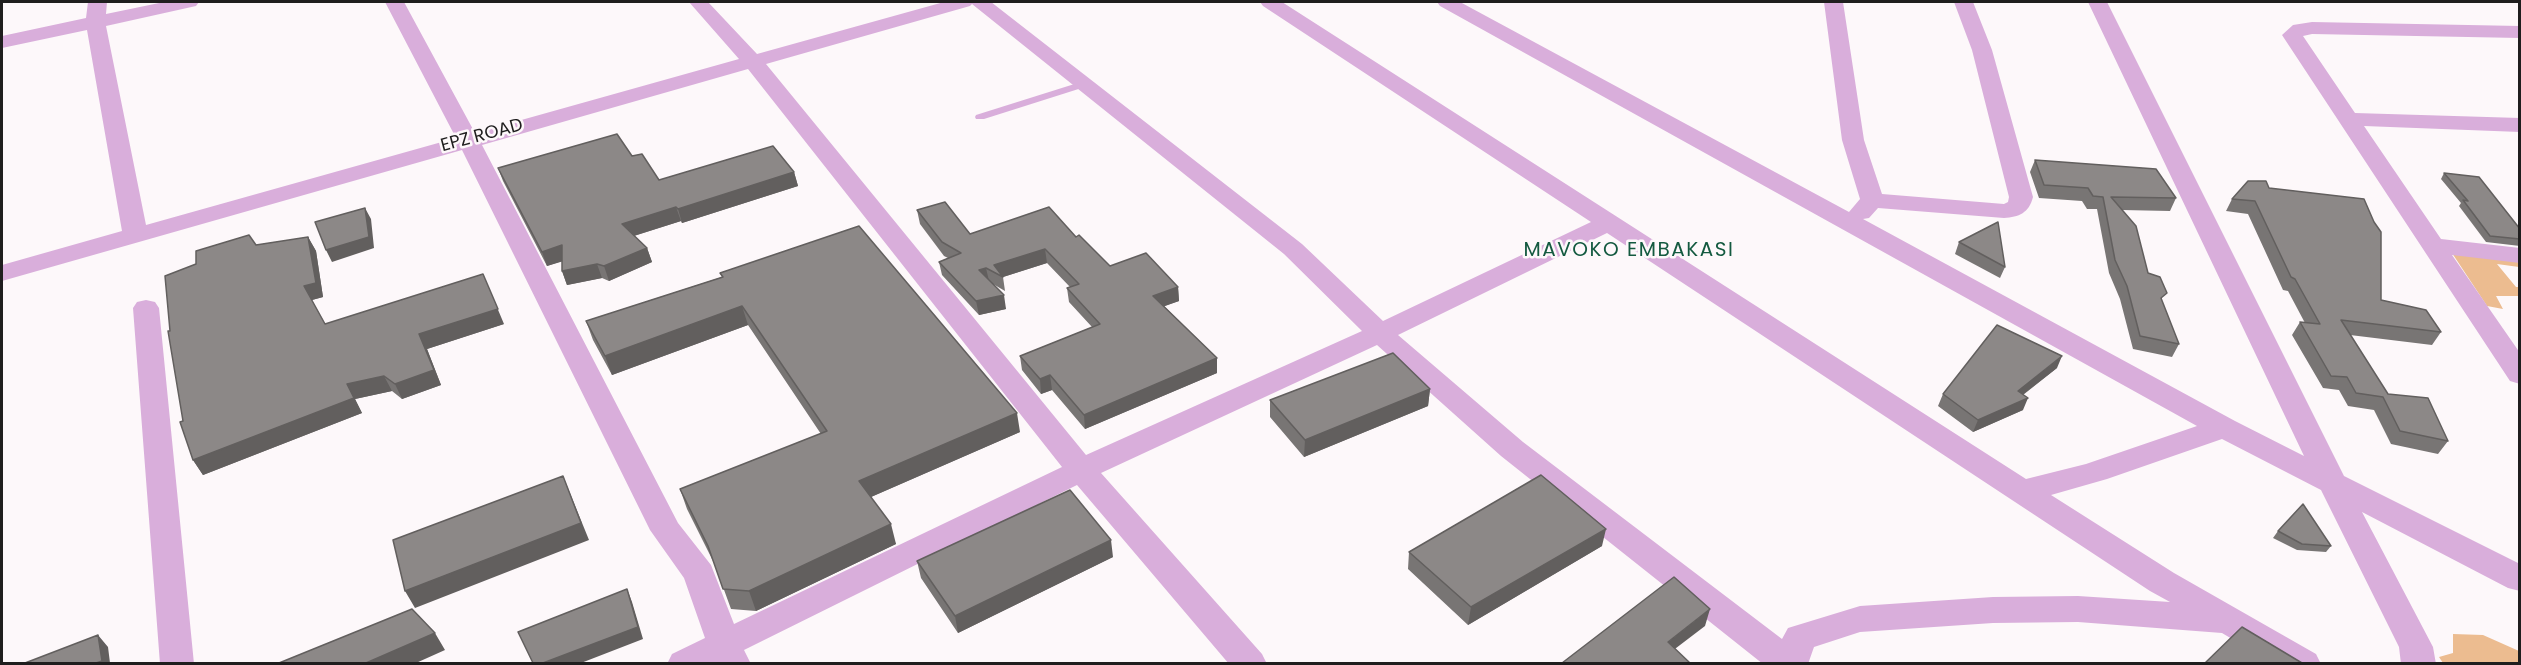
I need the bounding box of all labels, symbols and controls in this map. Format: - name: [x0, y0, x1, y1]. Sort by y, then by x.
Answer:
- street label: EPZ ROAD: [439, 115, 525, 157]
- district label: MAVOKO EMBAKASI: [1524, 239, 1734, 263]

